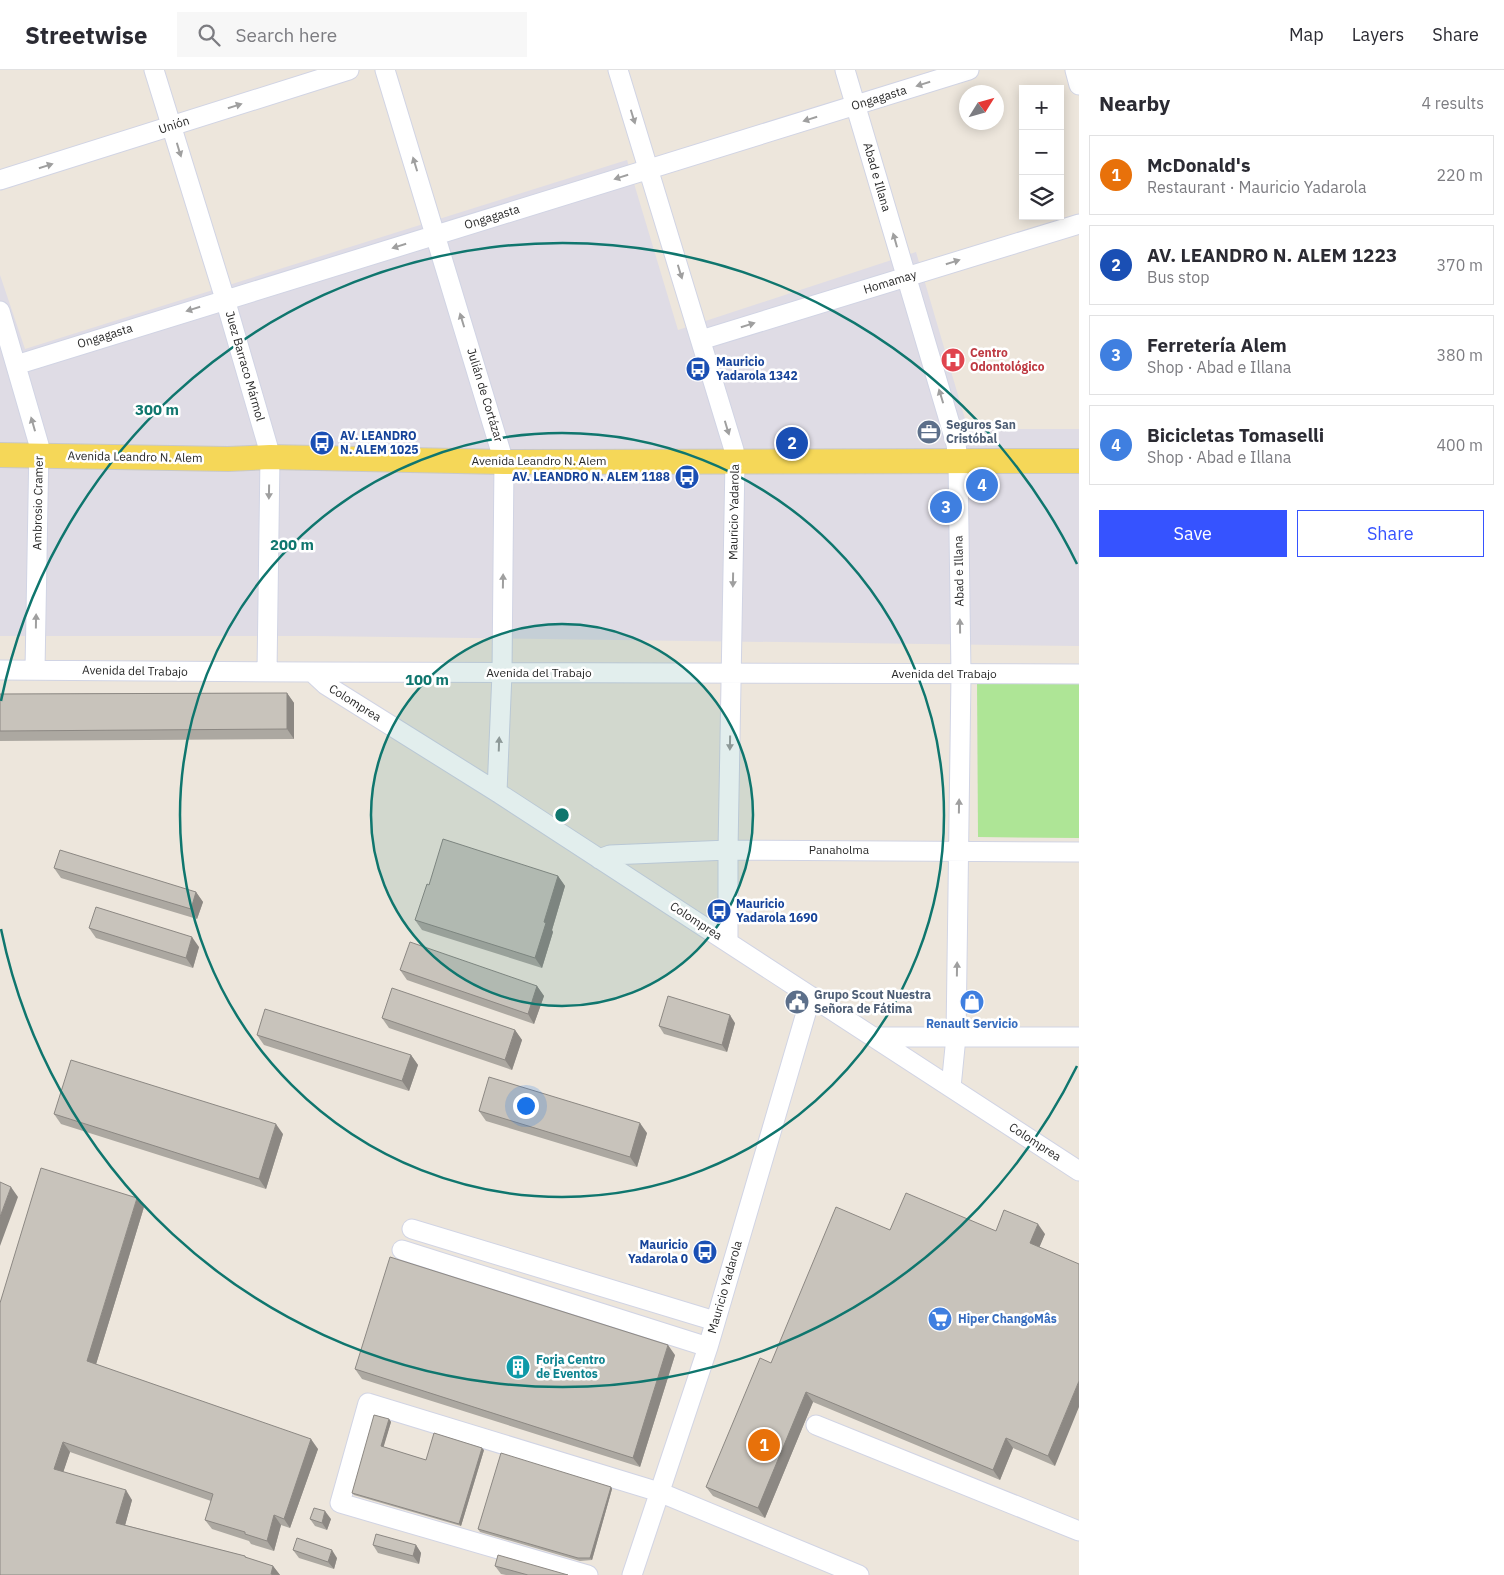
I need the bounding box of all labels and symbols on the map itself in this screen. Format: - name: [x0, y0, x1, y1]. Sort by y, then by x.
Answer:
- one-way arrow: [915, 81, 930, 89]
- street label: Ongagasta: [849, 82, 909, 113]
- north arrow: [959, 85, 1004, 130]
- one-way arrow: [227, 102, 242, 109]
- one-way arrow: [629, 109, 637, 124]
- street label: Unión: [157, 113, 191, 137]
- one-way arrow: [802, 116, 817, 124]
- street label: Abad e Illana: [860, 141, 895, 214]
- one-way arrow: [175, 143, 183, 158]
- one-way arrow: [410, 157, 418, 172]
- one-way arrow: [39, 161, 54, 169]
- one-way arrow: [613, 174, 628, 182]
- street label: Ongagasta: [462, 201, 522, 232]
- one-way arrow: [891, 232, 899, 247]
- one-way arrow: [391, 242, 406, 250]
- one-way arrow: [946, 258, 961, 266]
- one-way arrow: [677, 265, 685, 280]
- street label: Homamay: [861, 266, 918, 297]
- one-way arrow: [185, 305, 200, 313]
- street label: Juez Barraco Mármol: [223, 309, 268, 423]
- one-way arrow: [457, 312, 465, 327]
- street label: Ongagasta: [75, 320, 135, 351]
- one-way arrow: [740, 321, 755, 329]
- place label: Centro Odontológico: [970, 345, 1045, 374]
- street label: Julián de Cortázar: [464, 346, 507, 444]
- hospital icon: Centro Odontológico: [940, 347, 966, 373]
- place label: Mauricio Yadarola 1342: [716, 354, 798, 383]
- bus stop icon: Mauricio Yadarola 1342: [685, 356, 711, 382]
- one-way arrow: [937, 388, 945, 403]
- text: 300 m: [135, 400, 179, 419]
- one-way arrow: [29, 417, 37, 432]
- place label: Seguros San Cristóbal: [946, 417, 1016, 446]
- office icon: Seguros San Cristóbal: [916, 419, 942, 445]
- one-way arrow: [724, 420, 732, 435]
- pin: 2: [776, 424, 808, 462]
- place label: AV. LEANDRO N. ALEM 1025: [340, 428, 419, 457]
- bus stop icon: AV. LEANDRO N. ALEM 1025: [309, 430, 335, 456]
- street label: Avenida Leandro N. Alem: [67, 448, 203, 465]
- street label: Avenida Leandro N. Alem: [471, 453, 607, 468]
- street label: Ambrosio Cramer: [29, 455, 46, 550]
- street label: Mauricio Yadarola: [725, 463, 742, 560]
- bus stop icon: AV. LEANDRO N. ALEM 1188: [674, 464, 700, 490]
- pin: 4: [966, 466, 998, 504]
- place label: AV. LEANDRO N. ALEM 1188: [512, 469, 670, 484]
- one-way arrow: [265, 484, 273, 500]
- pin: 3: [930, 488, 962, 526]
- text: 200 m: [270, 535, 314, 554]
- street label: Abad e Illana: [950, 535, 967, 607]
- one-way arrow: [729, 572, 737, 588]
- one-way arrow: [499, 573, 507, 589]
- one-way arrow: [32, 613, 40, 629]
- one-way arrow: [956, 618, 964, 634]
- street label: Avenida del Trabajo: [82, 662, 188, 679]
- street label: Avenida del Trabajo: [486, 665, 592, 680]
- street label: Avenida del Trabajo: [891, 666, 997, 681]
- text: 100 m: [405, 670, 449, 689]
- street label: Colomprea: [326, 681, 385, 725]
- one-way arrow: [495, 735, 503, 751]
- one-way arrow: [726, 735, 734, 751]
- one-way arrow: [955, 798, 963, 814]
- centre of rings: [553, 806, 571, 824]
- street label: Panaholma: [809, 842, 870, 857]
- place label: Mauricio Yadarola 1690: [736, 896, 818, 925]
- street label: Colomprea: [667, 898, 726, 943]
- bus stop icon: Mauricio Yadarola 1690: [706, 898, 732, 924]
- one-way arrow: [953, 960, 961, 976]
- place label: Grupo Scout Nuestra Señora de Fátima: [814, 987, 931, 1016]
- public building icon: Grupo Scout Nuestra Señora de Fátima: [784, 989, 810, 1015]
- shop icon: Renault Servicio: [959, 989, 985, 1015]
- place label: Renault Servicio: [926, 1016, 1018, 1031]
- your location: [513, 1093, 539, 1119]
- street label: Colomprea: [1006, 1119, 1065, 1164]
- place label: Mauricio Yadarola 0: [628, 1237, 688, 1266]
- street label: Mauricio Yadarola: [704, 1238, 745, 1335]
- bus stop icon: Mauricio Yadarola 0: [692, 1239, 718, 1265]
- supermarket icon: Hiper ChangoMâs: [927, 1306, 953, 1332]
- place label: Hiper ChangoMâs: [958, 1311, 1057, 1326]
- place label: Forja Centro de Eventos: [536, 1352, 605, 1381]
- building icon: Forja Centro de Eventos: [505, 1354, 531, 1380]
- pin: 1: [748, 1426, 780, 1464]

